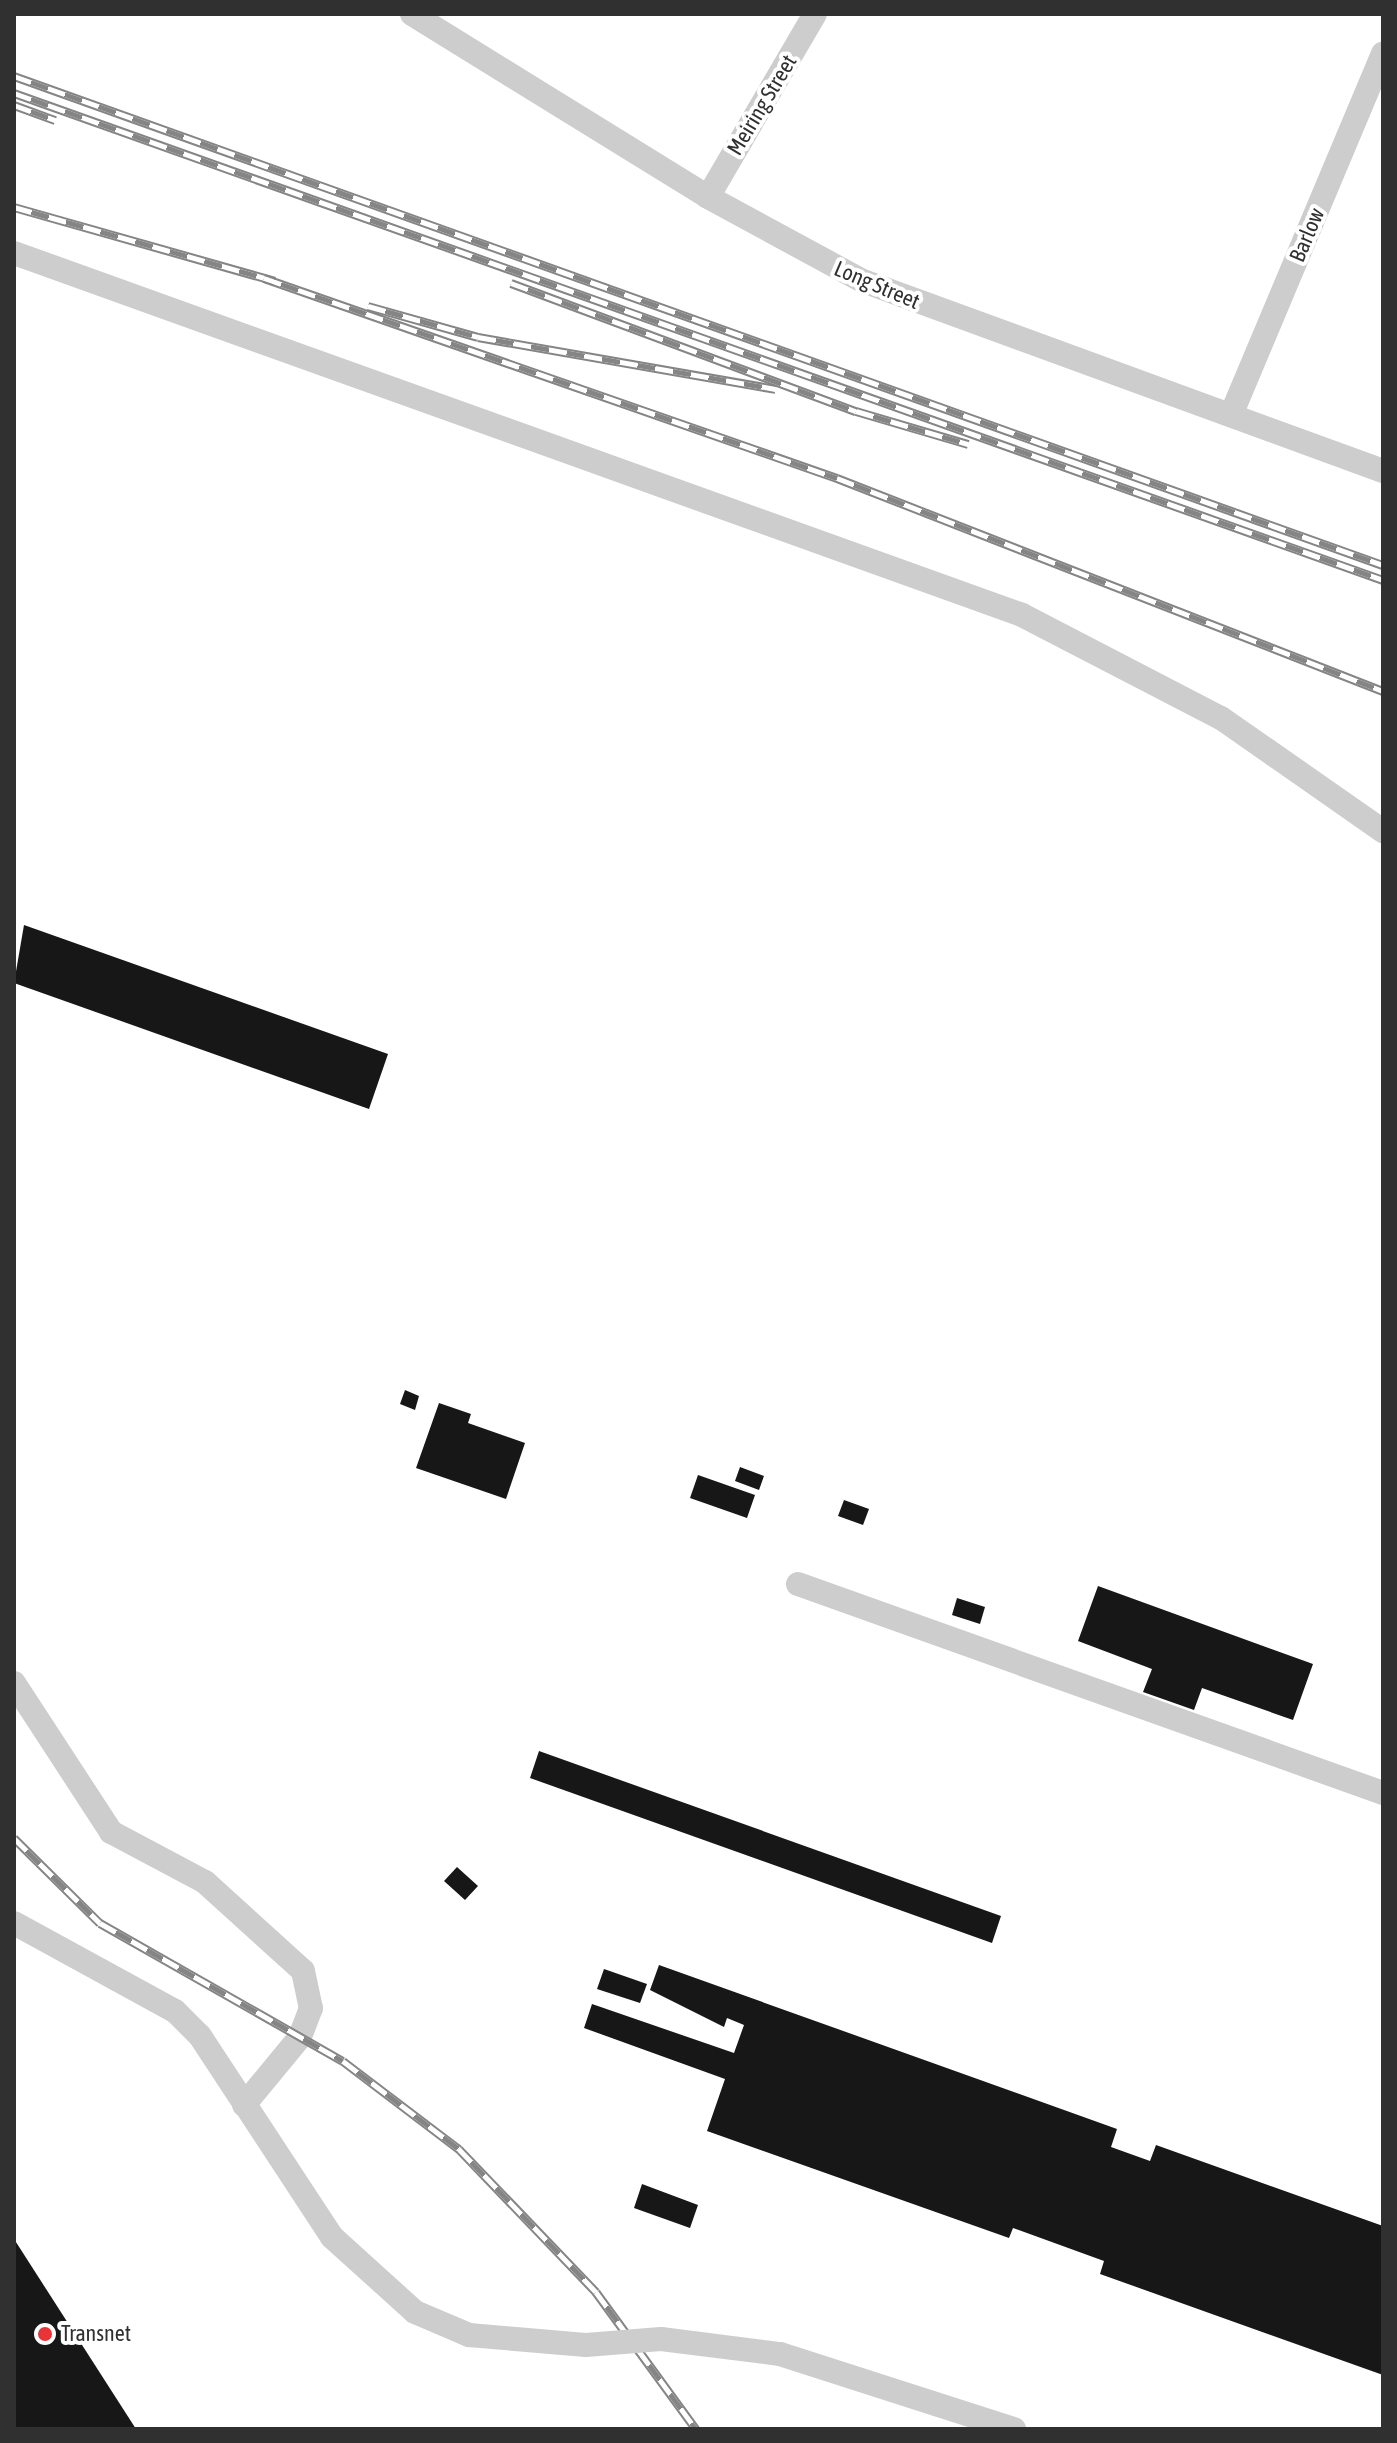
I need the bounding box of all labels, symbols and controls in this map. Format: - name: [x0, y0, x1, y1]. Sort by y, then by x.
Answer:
- street label: Meiring Street: [722, 50, 802, 160]
- street label: Barlow: [1284, 204, 1330, 266]
- street label: Long Street: [830, 255, 924, 315]
- place label: Transnet: [61, 2321, 131, 2347]
- marker: Transnet: [36, 2325, 54, 2343]

